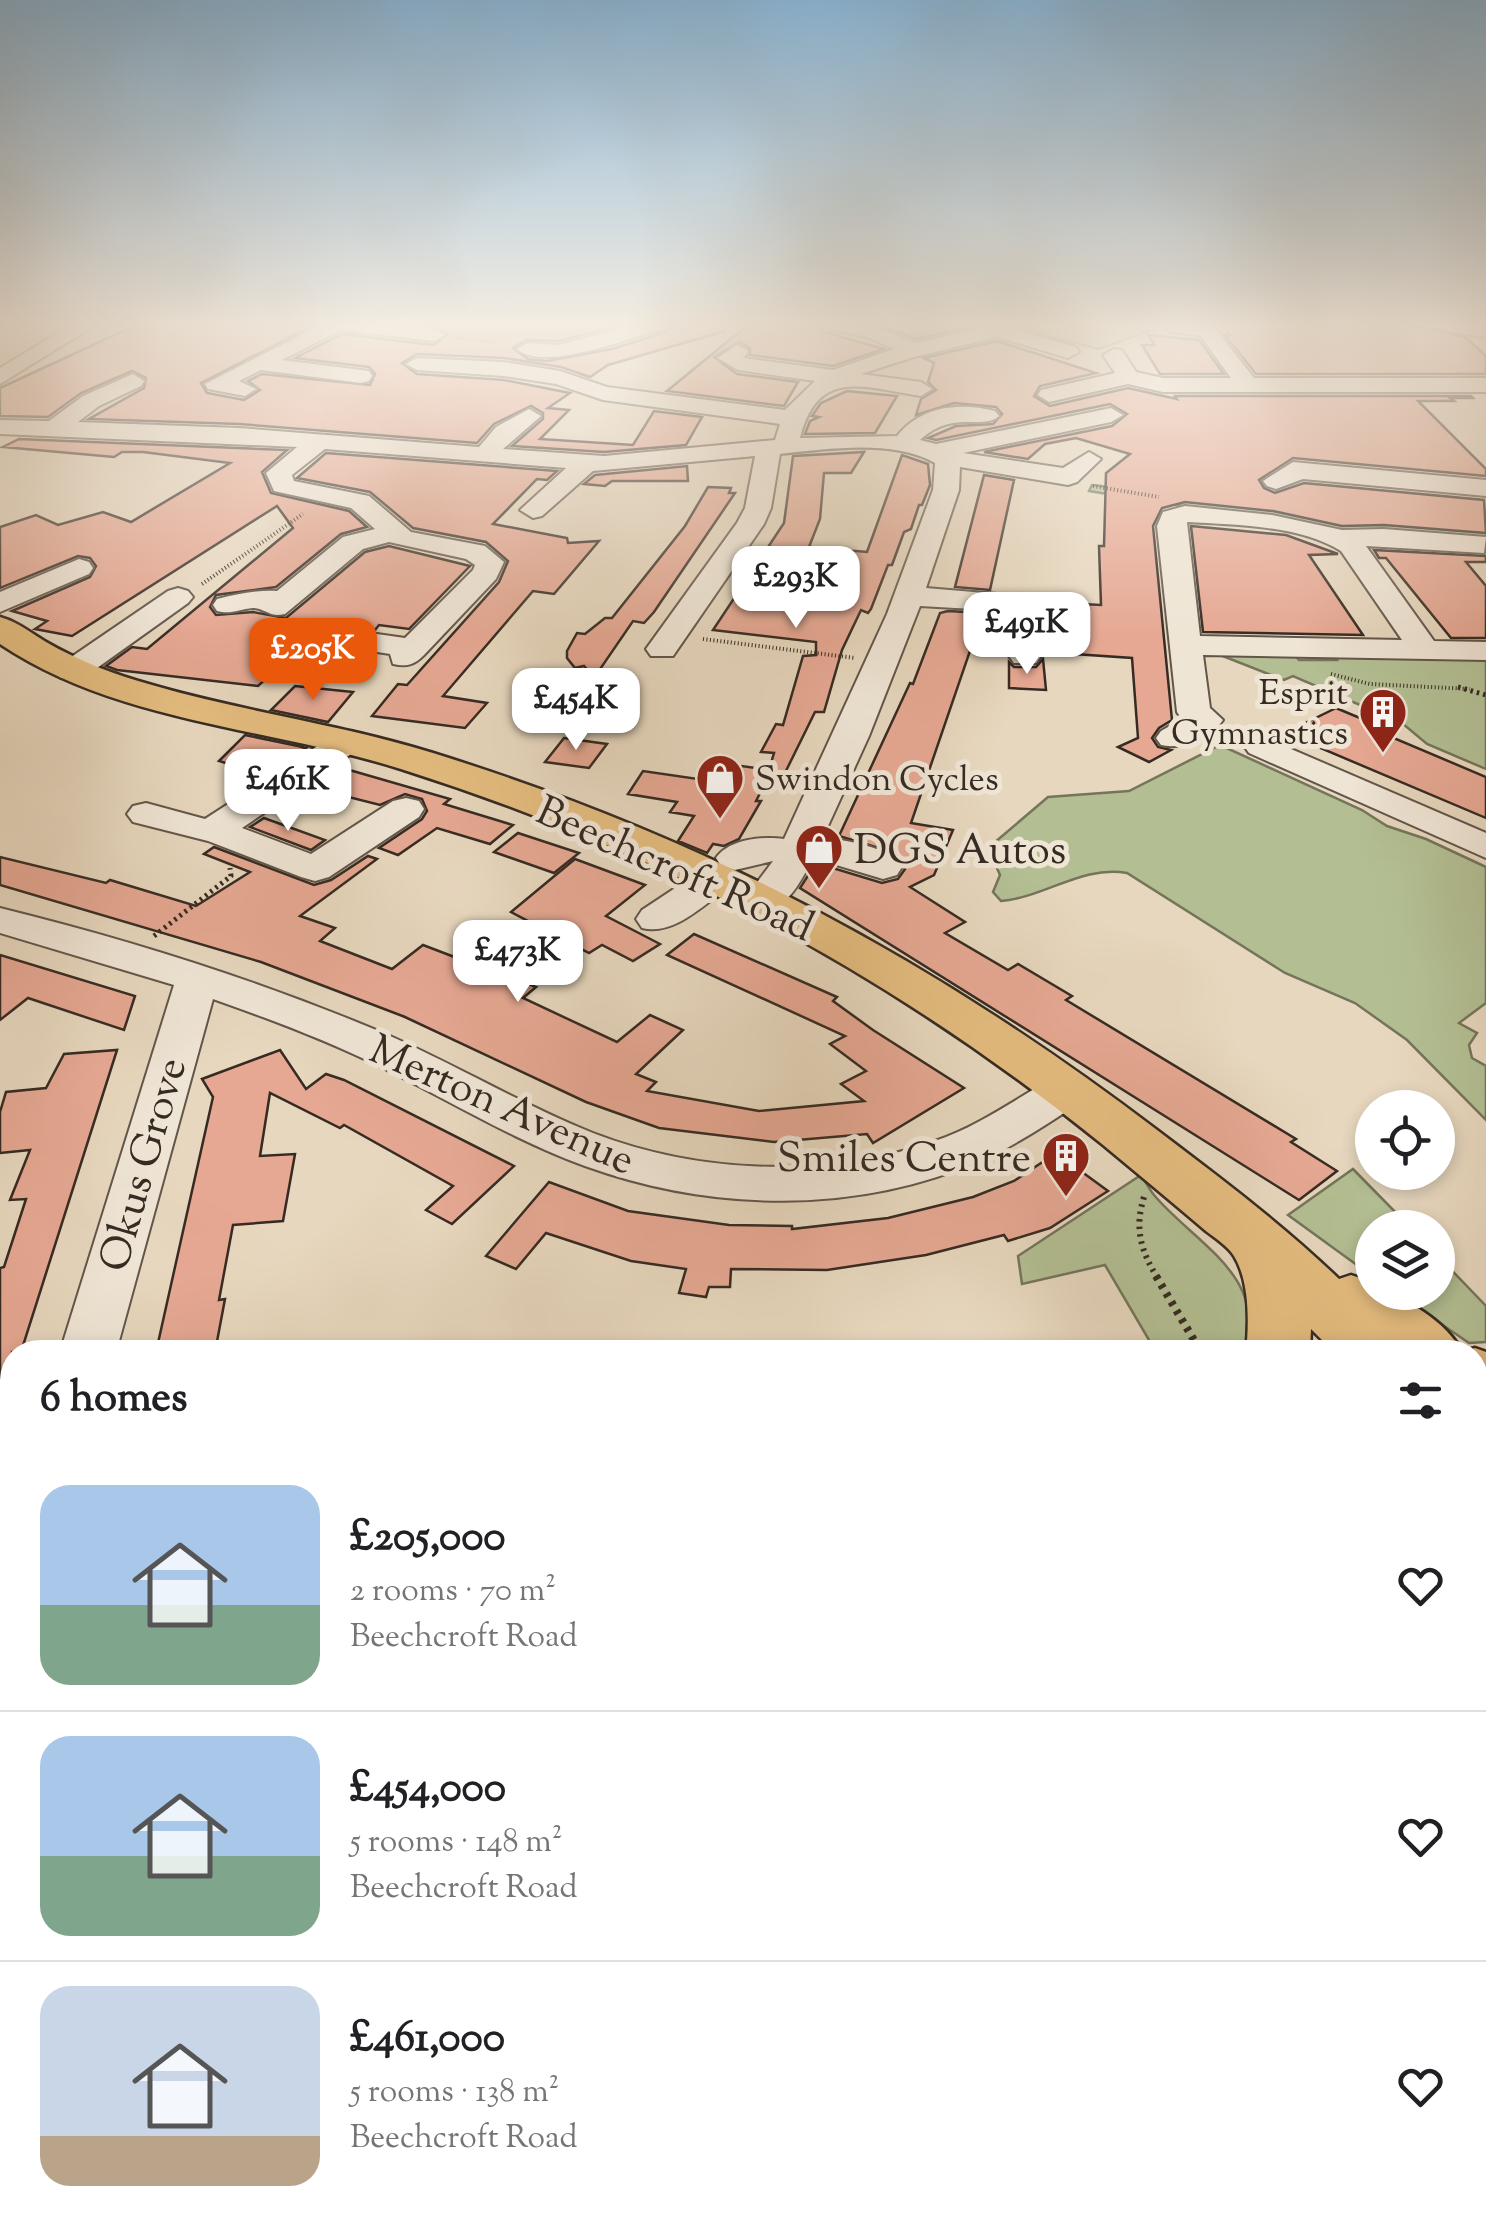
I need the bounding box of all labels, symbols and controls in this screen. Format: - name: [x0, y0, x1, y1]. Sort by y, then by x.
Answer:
- pin: £293K: [726, 546, 866, 631]
- text: £293K: [754, 555, 838, 601]
- pin: £491K: [957, 592, 1097, 677]
- text: £491K: [985, 601, 1069, 647]
- pin: £205K: [243, 618, 383, 703]
- text: £205K: [271, 627, 355, 673]
- pin: £454K: [506, 668, 646, 753]
- place label: Esprit Gymnastics: [1171, 670, 1348, 761]
- text: £454K: [534, 677, 618, 723]
- building icon: Esprit Gymnastics: [1357, 686, 1409, 754]
- pin: £461K: [218, 749, 358, 834]
- shop icon: Swindon Cycles: [694, 752, 746, 820]
- place label: Swindon Cycles: [755, 756, 999, 807]
- text: £461K: [246, 758, 330, 804]
- street label: Beechcroft Road: [525, 783, 823, 960]
- shop icon: DGS Autos: [793, 822, 845, 890]
- place label: DGS Autos: [854, 823, 1066, 883]
- pin: £473K: [448, 920, 588, 1005]
- text: £473K: [475, 929, 561, 975]
- street label: Merton Avenue: [359, 1022, 643, 1193]
- street label: Okus Grove: [87, 1051, 205, 1279]
- map controls: [1355, 1090, 1455, 1310]
- button: locate: [1355, 1090, 1455, 1190]
- building icon: Smiles Centre: [1040, 1130, 1092, 1198]
- place label: Smiles Centre: [777, 1131, 1031, 1191]
- button: layers: [1355, 1210, 1455, 1310]
- text: 6 homes: [40, 1370, 187, 1430]
- icon: filters: [1393, 1373, 1448, 1428]
- text: £205,000: [350, 1509, 506, 1569]
- icon: home: [120, 1525, 240, 1645]
- icon: heart: [1393, 1558, 1448, 1613]
- text: 2 rooms · 70 m²: [350, 1569, 556, 1615]
- text: Beechcroft Road: [350, 1615, 577, 1661]
- text: £454,000: [350, 1760, 506, 1820]
- icon: home: [120, 1776, 240, 1896]
- icon: heart: [1393, 1809, 1448, 1864]
- text: 5 rooms · 148 m²: [350, 1820, 563, 1866]
- text: Beechcroft Road: [350, 1866, 577, 1912]
- text: £461,000: [350, 2010, 505, 2070]
- icon: home: [120, 2026, 240, 2146]
- icon: heart: [1393, 2059, 1448, 2114]
- text: 5 rooms · 138 m²: [350, 2070, 559, 2116]
- text: Beechcroft Road: [350, 2116, 577, 2162]

